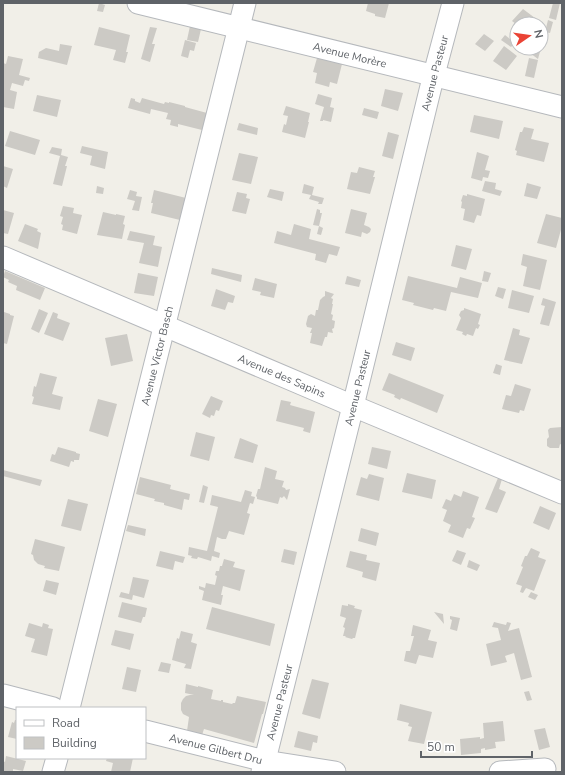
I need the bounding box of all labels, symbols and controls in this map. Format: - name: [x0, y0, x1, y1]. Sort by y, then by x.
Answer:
- north arrow: [509, 16, 549, 56]
- text: N: [530, 28, 546, 40]
- street label: Avenue Pasteur: [418, 33, 452, 113]
- street label: Avenue Morère: [311, 39, 388, 72]
- street label: Avenue Victor Basch: [138, 305, 177, 407]
- street label: Avenue Pasteur: [341, 348, 374, 427]
- street label: Avenue des Sapins: [235, 351, 328, 401]
- street label: Avenue Pasteur: [263, 663, 297, 742]
- legend: [16, 707, 146, 759]
- text: Road: [52, 715, 80, 731]
- street label: Avenue Gilbert Dru: [167, 730, 264, 768]
- scale bar: [421, 733, 532, 759]
- text: Building: [52, 735, 97, 751]
- text: 50 m: [427, 739, 455, 755]

